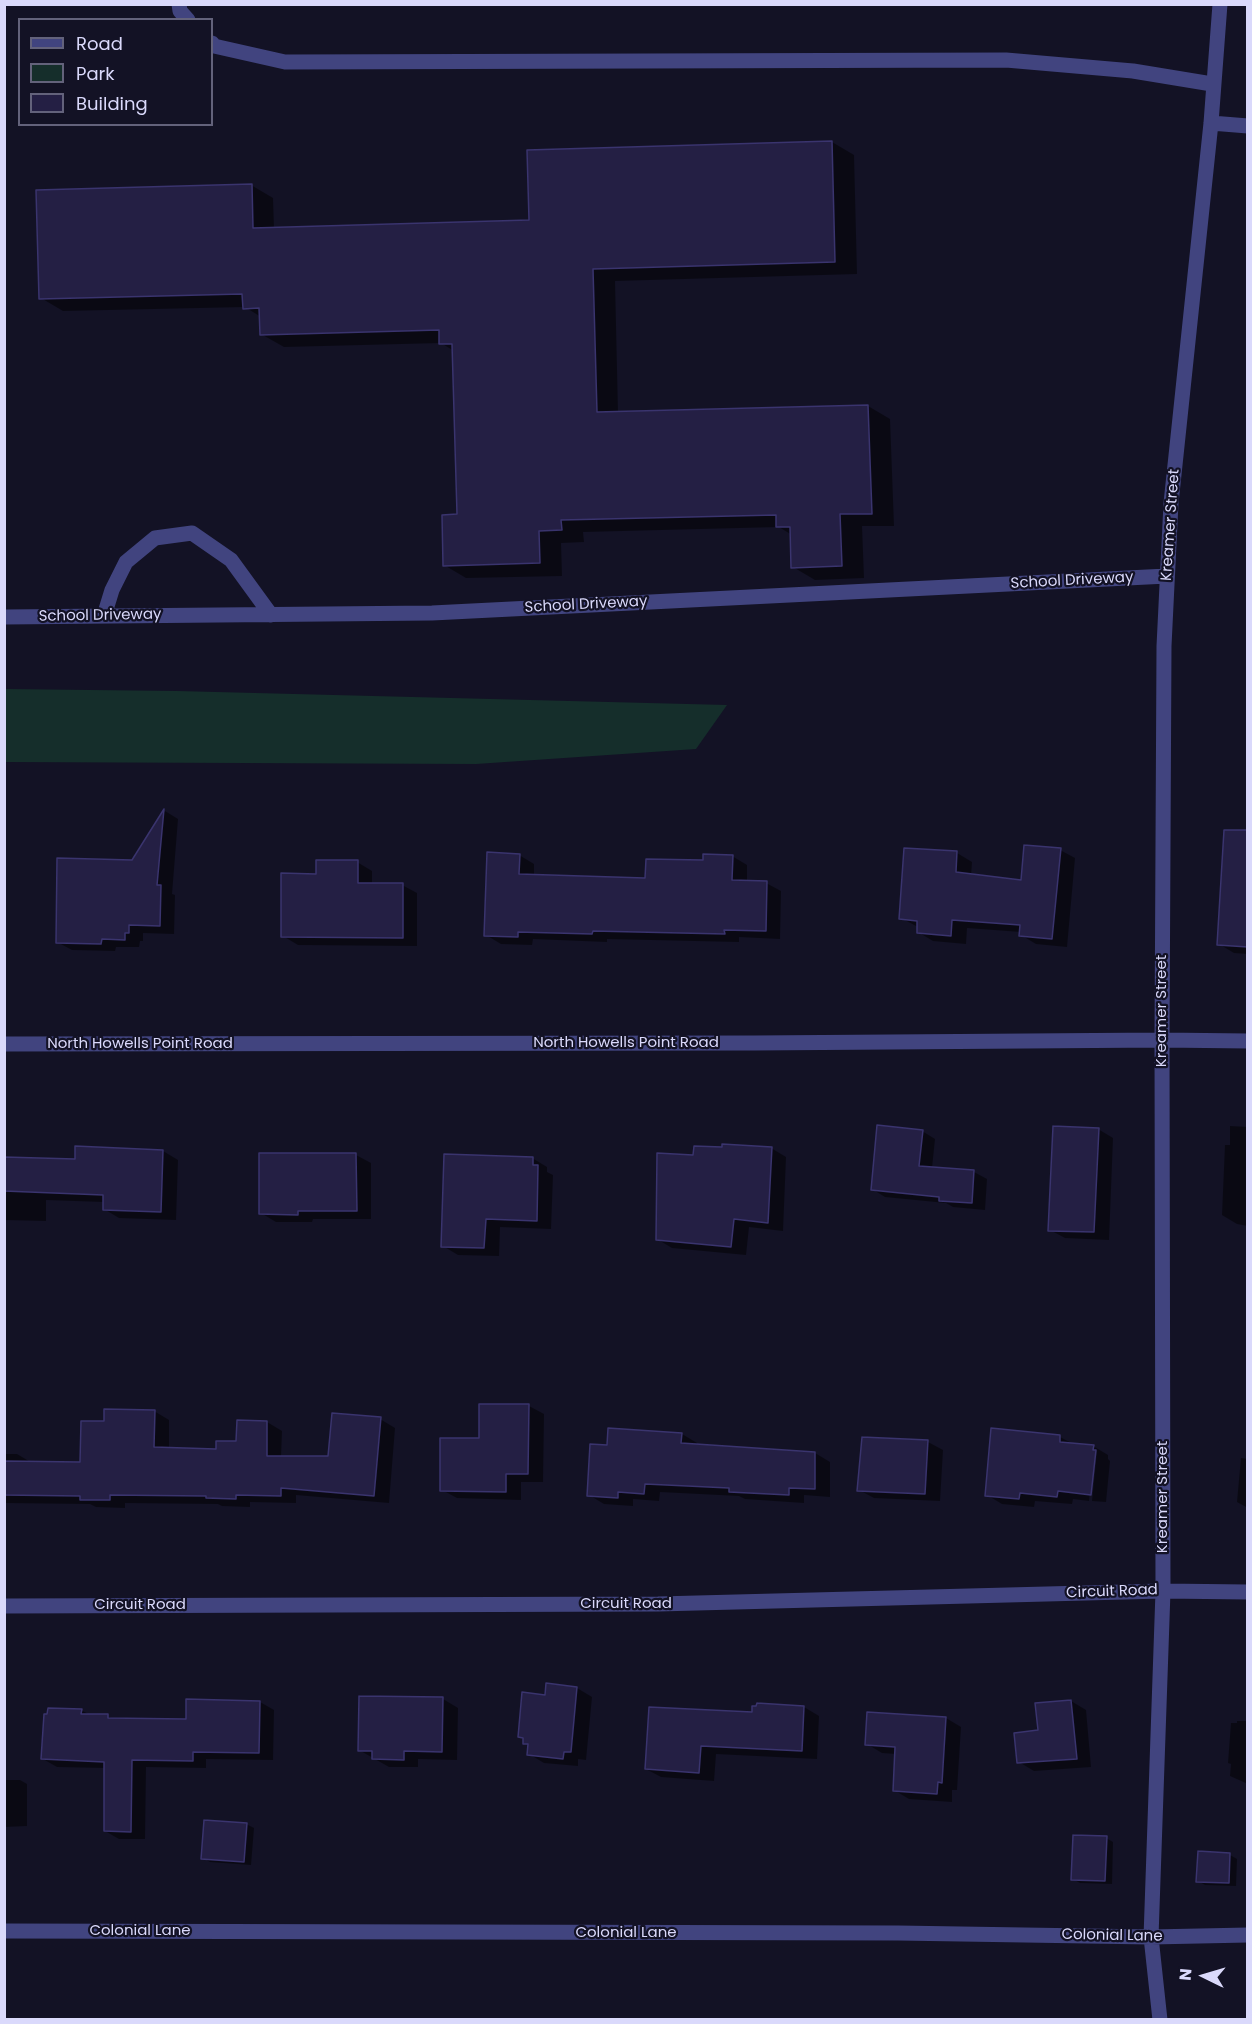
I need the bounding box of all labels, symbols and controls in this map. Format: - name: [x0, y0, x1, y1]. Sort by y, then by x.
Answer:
- legend: [18, 18, 213, 126]
- text: Road: [76, 31, 123, 56]
- text: Park: [76, 61, 115, 86]
- text: Building: [76, 91, 148, 116]
- street label: Kreamer Street: [1158, 468, 1184, 582]
- street label: School Driveway: [1010, 569, 1134, 593]
- street label: School Driveway: [524, 593, 648, 617]
- street label: School Driveway: [38, 606, 162, 626]
- street label: Kreamer Street: [1153, 955, 1171, 1067]
- street label: North Howells Point Road: [533, 1034, 719, 1052]
- street label: North Howells Point Road: [47, 1035, 233, 1053]
- street label: Kreamer Street: [1154, 1441, 1172, 1553]
- street label: Circuit Road: [1066, 1581, 1158, 1603]
- street label: Circuit Road: [580, 1595, 672, 1613]
- street label: Circuit Road: [94, 1596, 186, 1614]
- street label: Colonial Lane: [89, 1922, 191, 1940]
- street label: Colonial Lane: [575, 1924, 677, 1942]
- street label: Colonial Lane: [1061, 1926, 1163, 1946]
- north arrow: [1174, 1946, 1234, 2006]
- text: N: [1174, 1967, 1198, 1981]

